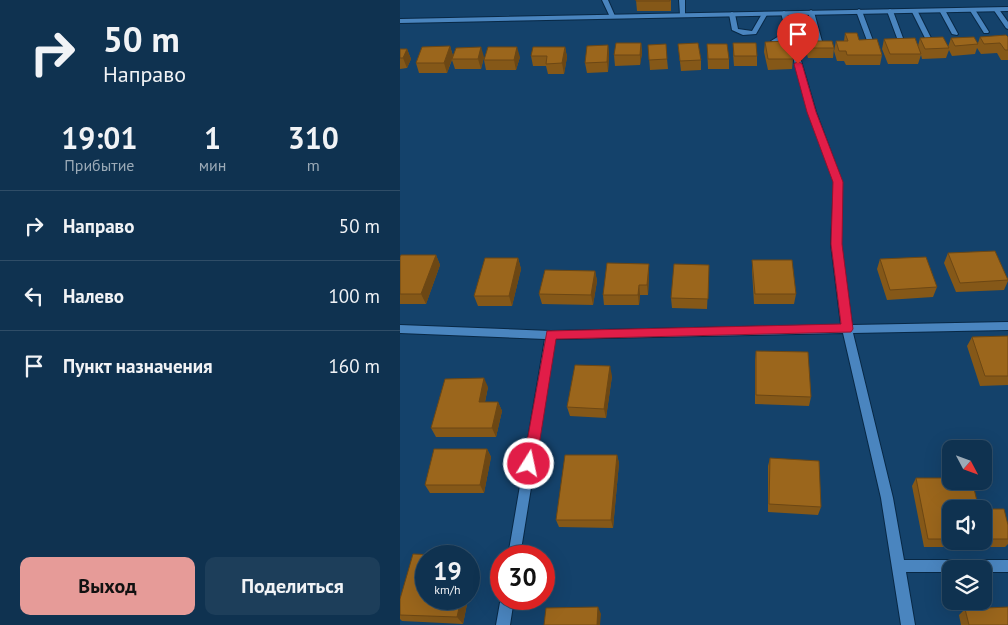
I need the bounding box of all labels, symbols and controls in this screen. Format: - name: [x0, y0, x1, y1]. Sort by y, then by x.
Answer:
- pin: [777, 13, 819, 64]
- text: 50 m: [103, 16, 180, 62]
- icon: right: [20, 20, 85, 85]
- icon: arrive: [784, 20, 812, 48]
- text: Направо: [103, 60, 186, 88]
- text: 19:01: [61, 118, 137, 157]
- text: 1: [204, 118, 221, 157]
- text: 310: [288, 118, 339, 157]
- text: Прибытие: [64, 155, 135, 175]
- text: мин: [199, 155, 226, 175]
- text: m: [307, 155, 320, 175]
- icon: right: [20, 212, 48, 240]
- text: Направо: [63, 214, 134, 238]
- text: 50 m: [339, 214, 380, 238]
- icon: left: [20, 282, 48, 310]
- text: Налево: [63, 284, 124, 308]
- text: 100 m: [328, 284, 380, 308]
- icon: arrive: [20, 352, 48, 380]
- text: Пункт назначения: [63, 354, 213, 378]
- text: 160 m: [328, 354, 380, 378]
- position arrow: [502, 437, 554, 489]
- north arrow: [942, 440, 992, 490]
- map controls: [942, 440, 992, 610]
- button: sound: [942, 500, 992, 550]
- speed limit sign: 30: [490, 545, 555, 610]
- text: 19: [433, 555, 462, 587]
- button: Выход: [20, 557, 195, 615]
- button: Поделиться: [205, 557, 380, 615]
- button: layers: [942, 560, 992, 610]
- text: km/h: [434, 582, 461, 597]

